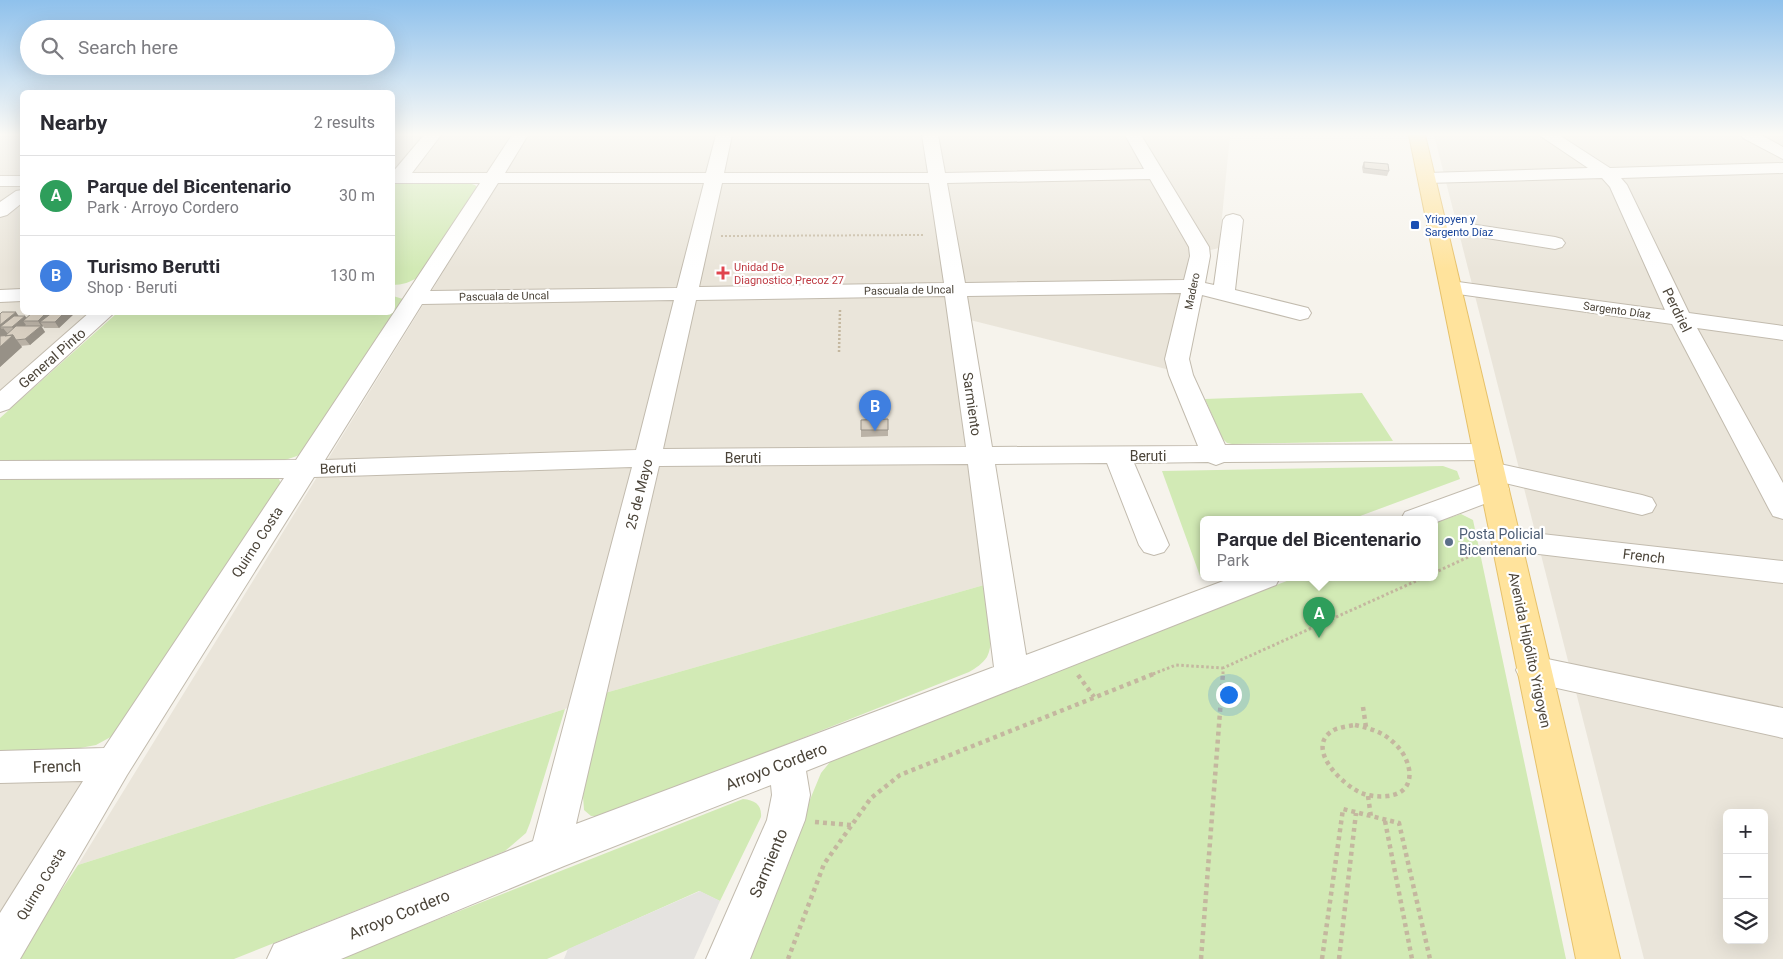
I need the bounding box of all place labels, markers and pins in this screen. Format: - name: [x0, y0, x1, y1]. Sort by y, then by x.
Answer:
- place label: Yrigoyen y Sargento Díaz: [1425, 213, 1494, 239]
- marker: Yrigoyen y Sargento Díaz: [1409, 219, 1421, 231]
- place label: Unidad De Diagnostico Precoz 27: [734, 261, 844, 287]
- marker: Unidad De Diagnostico Precoz 27: [716, 266, 730, 280]
- pin: B: [859, 390, 891, 431]
- place label: Posta Policial Bicentenario: [1459, 526, 1544, 558]
- marker: Posta Policial Bicentenario: [1443, 536, 1455, 548]
- pin: A: [1303, 597, 1335, 638]

